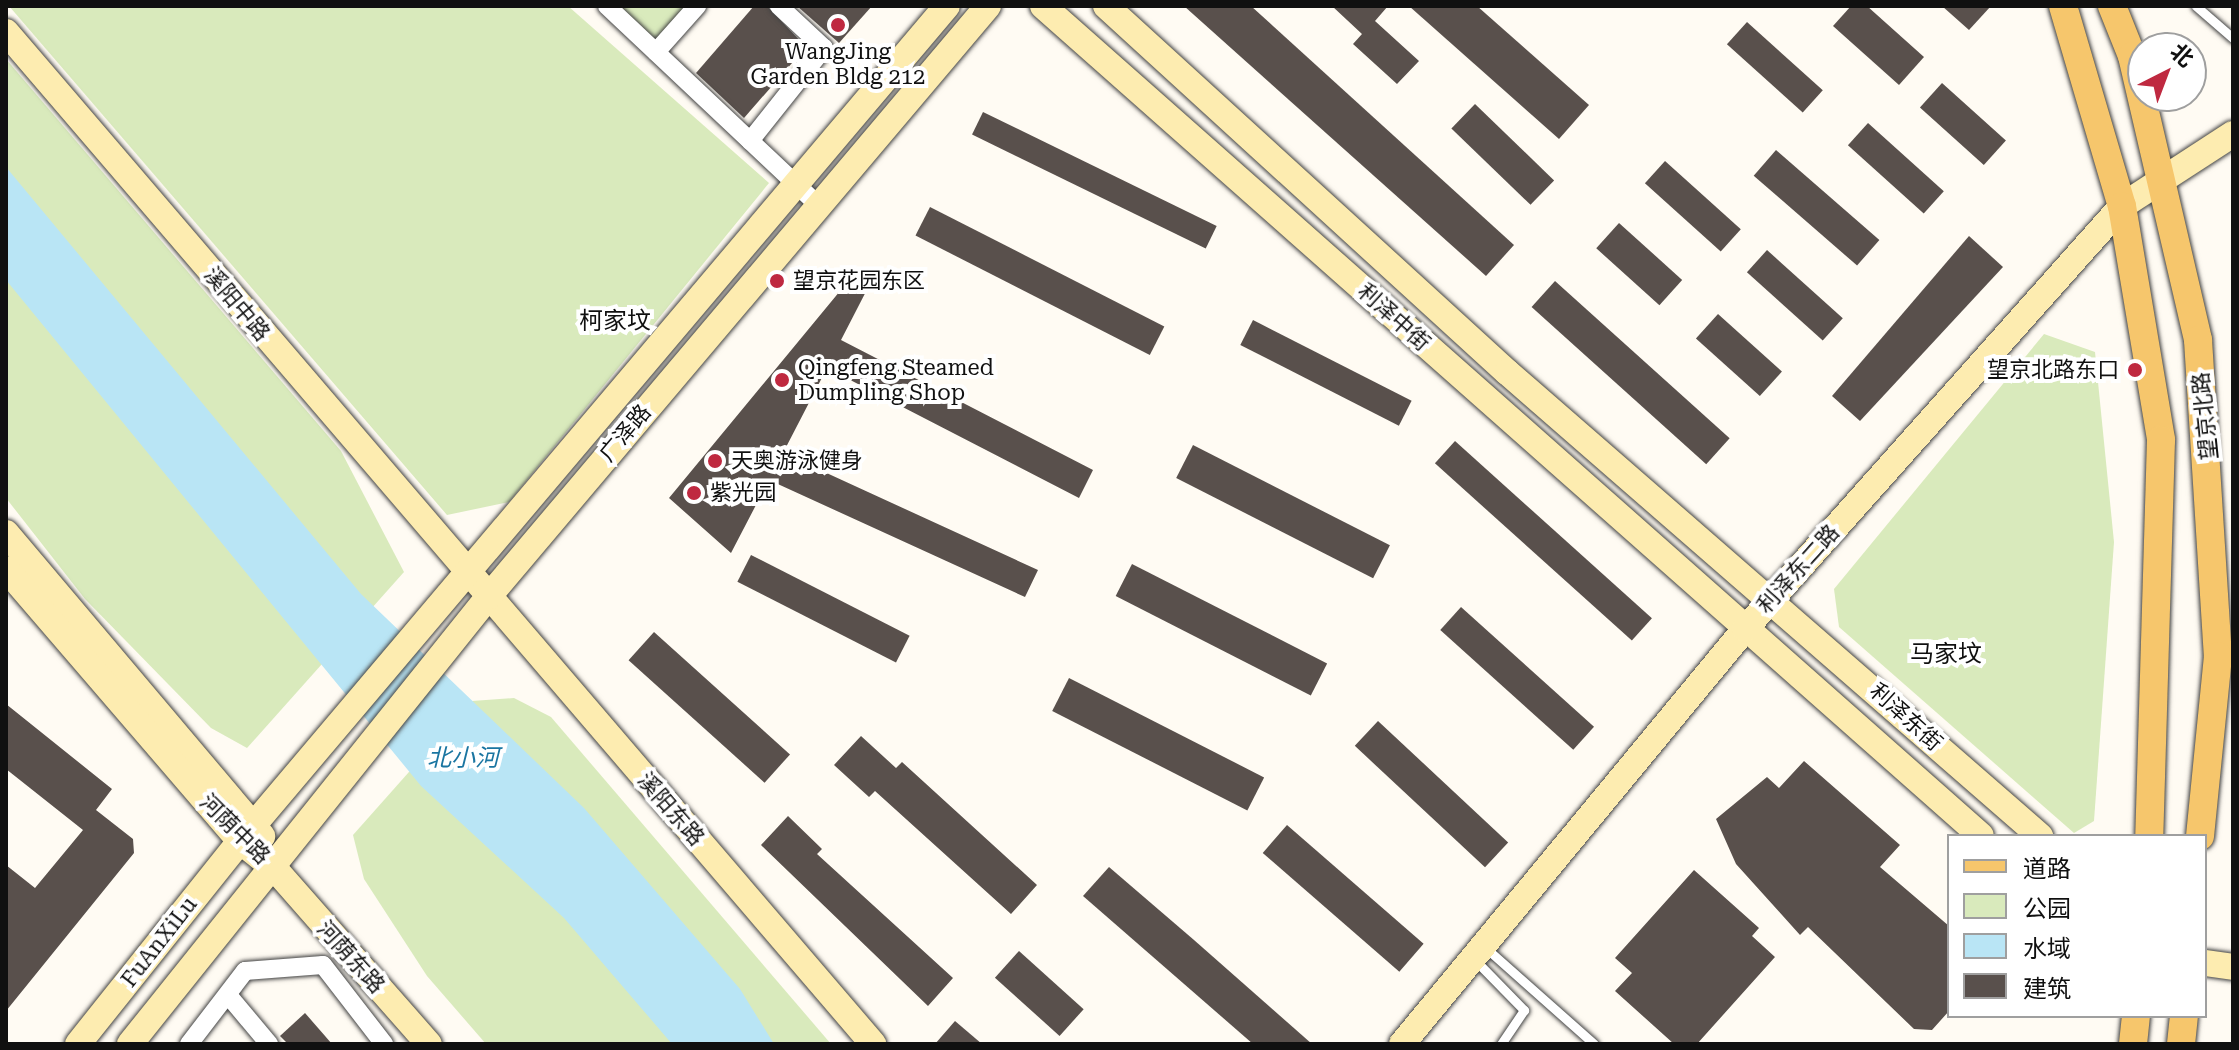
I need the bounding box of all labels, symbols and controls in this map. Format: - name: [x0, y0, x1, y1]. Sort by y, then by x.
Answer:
- marker: WangJing Garden Bldg 212: [829, 16, 847, 34]
- north arrow: [2127, 32, 2207, 112]
- place label: WangJing Garden Bldg 212: [751, 38, 925, 90]
- text: 北: [2166, 39, 2199, 72]
- street label: 溪阳中路: [199, 262, 275, 346]
- place label: 望京花园东区: [793, 268, 925, 294]
- marker: 望京花园东区: [768, 272, 786, 290]
- street label: 利泽中街: [1352, 278, 1436, 356]
- district label: 柯家坟: [579, 308, 651, 336]
- place label: Qingfeng Steamed Dumpling Shop: [798, 354, 994, 406]
- place label: 望京北路东口: [1987, 357, 2119, 383]
- marker: 望京北路东口: [2126, 361, 2144, 379]
- marker: Qingfeng Steamed Dumpling Shop: [773, 371, 791, 389]
- street label: 望京北路: [2187, 371, 2223, 461]
- street label: 广泽路: [594, 399, 656, 467]
- place label: 天奥游泳健身: [731, 448, 863, 474]
- marker: 天奥游泳健身: [706, 452, 724, 470]
- place label: 紫光园: [710, 480, 776, 506]
- marker: 紫光园: [685, 484, 703, 502]
- street label: 利泽东二路: [1751, 519, 1845, 619]
- district label: 马家坟: [1910, 641, 1982, 669]
- street label: 利泽东街: [1864, 678, 1948, 756]
- water label: 北小河: [427, 745, 499, 773]
- street label: 溪阳东路: [632, 767, 710, 851]
- street label: 河荫中路: [195, 789, 275, 869]
- legend: [1947, 834, 2207, 1018]
- text: 道路: [2023, 855, 2071, 883]
- street label: FuAnXiLu: [116, 892, 202, 992]
- text: 公园: [2023, 895, 2071, 923]
- street label: 河荫东路: [312, 915, 390, 999]
- text: 水域: [2023, 935, 2071, 963]
- text: 建筑: [2023, 975, 2071, 1003]

